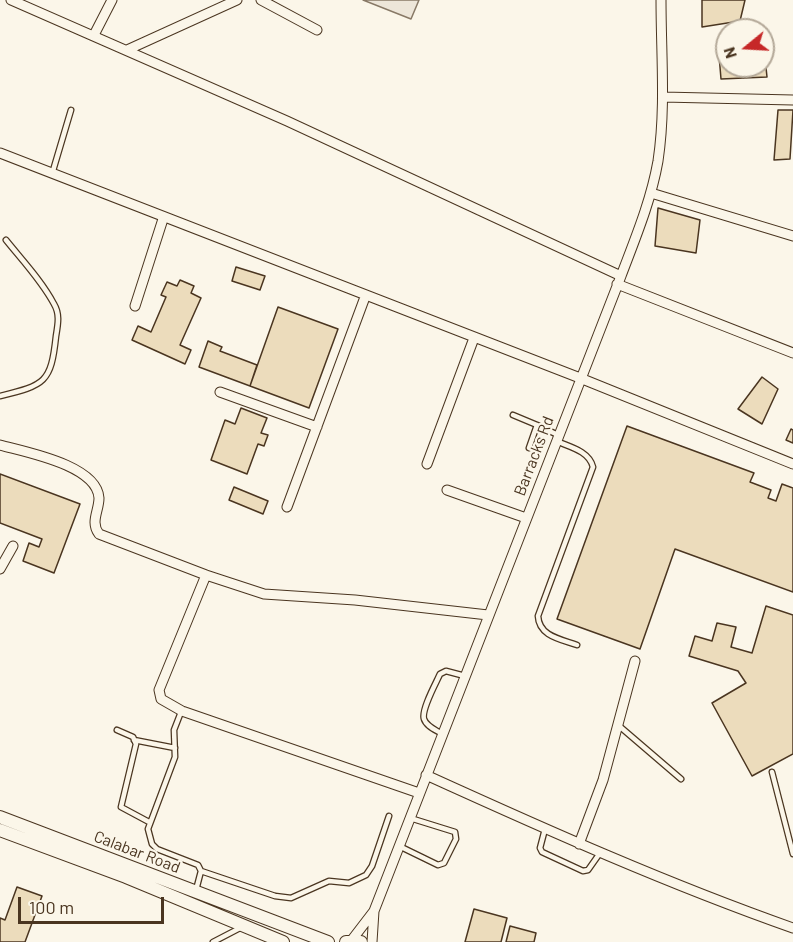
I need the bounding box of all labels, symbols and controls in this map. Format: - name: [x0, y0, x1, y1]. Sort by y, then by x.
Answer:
- north arrow: [715, 18, 775, 78]
- text: N: [719, 45, 740, 61]
- street label: Barracks Rd: [510, 414, 558, 498]
- street label: Calabar Road: [91, 827, 183, 877]
- scale bar: [21, 885, 166, 923]
- text: 100 m: [29, 896, 74, 918]

